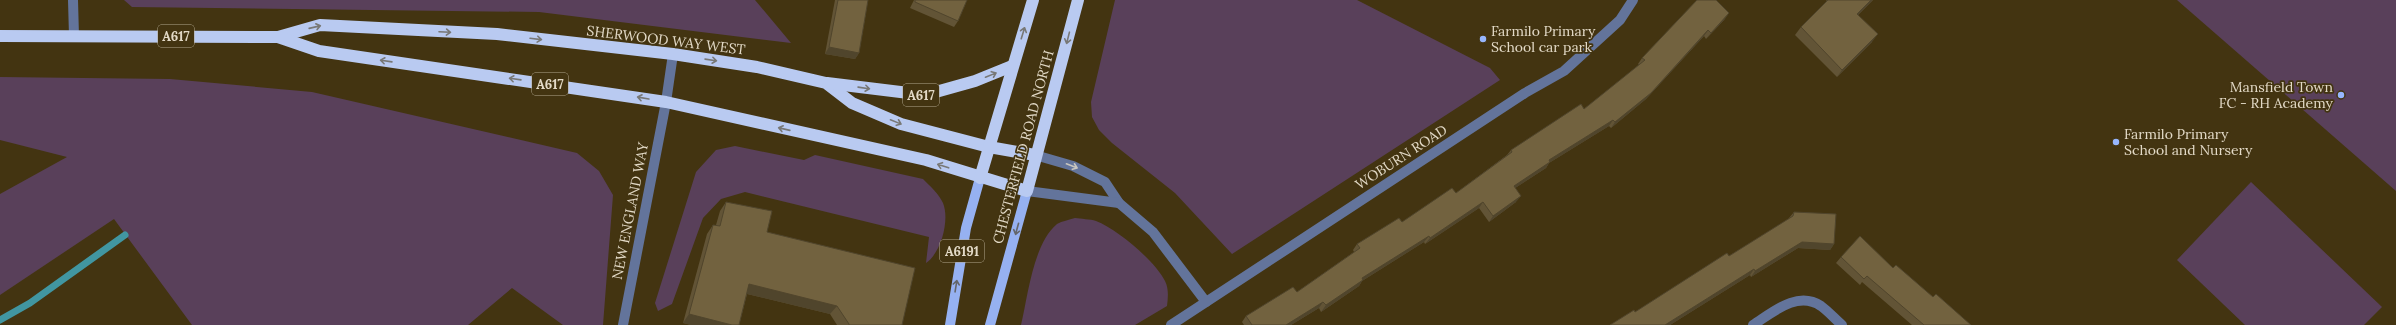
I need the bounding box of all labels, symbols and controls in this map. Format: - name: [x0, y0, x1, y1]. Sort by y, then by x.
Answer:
- street label: SHERWOOD WAY WEST: [586, 21, 746, 59]
- one-way arrow: [309, 22, 322, 30]
- place label: Farmilo Primary School car park: [1491, 22, 1596, 56]
- road number: A617: [158, 25, 194, 47]
- one-way arrow: [1019, 27, 1027, 39]
- one-way arrow: [438, 28, 451, 35]
- one-way arrow: [1064, 31, 1071, 44]
- marker: Farmilo Primary School car park: [1478, 34, 1488, 44]
- one-way arrow: [529, 35, 542, 43]
- street label: CHESTERFIELD ROAD NORTH: [988, 48, 1058, 246]
- one-way arrow: [704, 56, 717, 64]
- one-way arrow: [380, 57, 393, 65]
- one-way arrow: [984, 71, 996, 78]
- road number: A617: [532, 73, 568, 95]
- one-way arrow: [508, 75, 521, 83]
- place label: Mansfield Town FC - RH Academy: [2219, 78, 2334, 112]
- one-way arrow: [857, 84, 870, 92]
- road number: A617: [903, 84, 939, 106]
- marker: Mansfield Town FC - RH Academy: [2336, 90, 2346, 100]
- one-way arrow: [637, 94, 650, 102]
- one-way arrow: [889, 118, 901, 126]
- street label: WOBURN ROAD: [1352, 121, 1450, 193]
- one-way arrow: [778, 124, 791, 132]
- place label: Farmilo Primary School and Nursery: [2124, 125, 2253, 159]
- marker: Farmilo Primary School and Nursery: [2111, 137, 2121, 147]
- street label: NEW ENGLAND WAY: [608, 140, 652, 281]
- one-way arrow: [937, 162, 950, 169]
- one-way arrow: [1066, 163, 1078, 171]
- one-way arrow: [1012, 222, 1020, 235]
- road number: A6191: [940, 240, 984, 262]
- one-way arrow: [953, 280, 961, 293]

